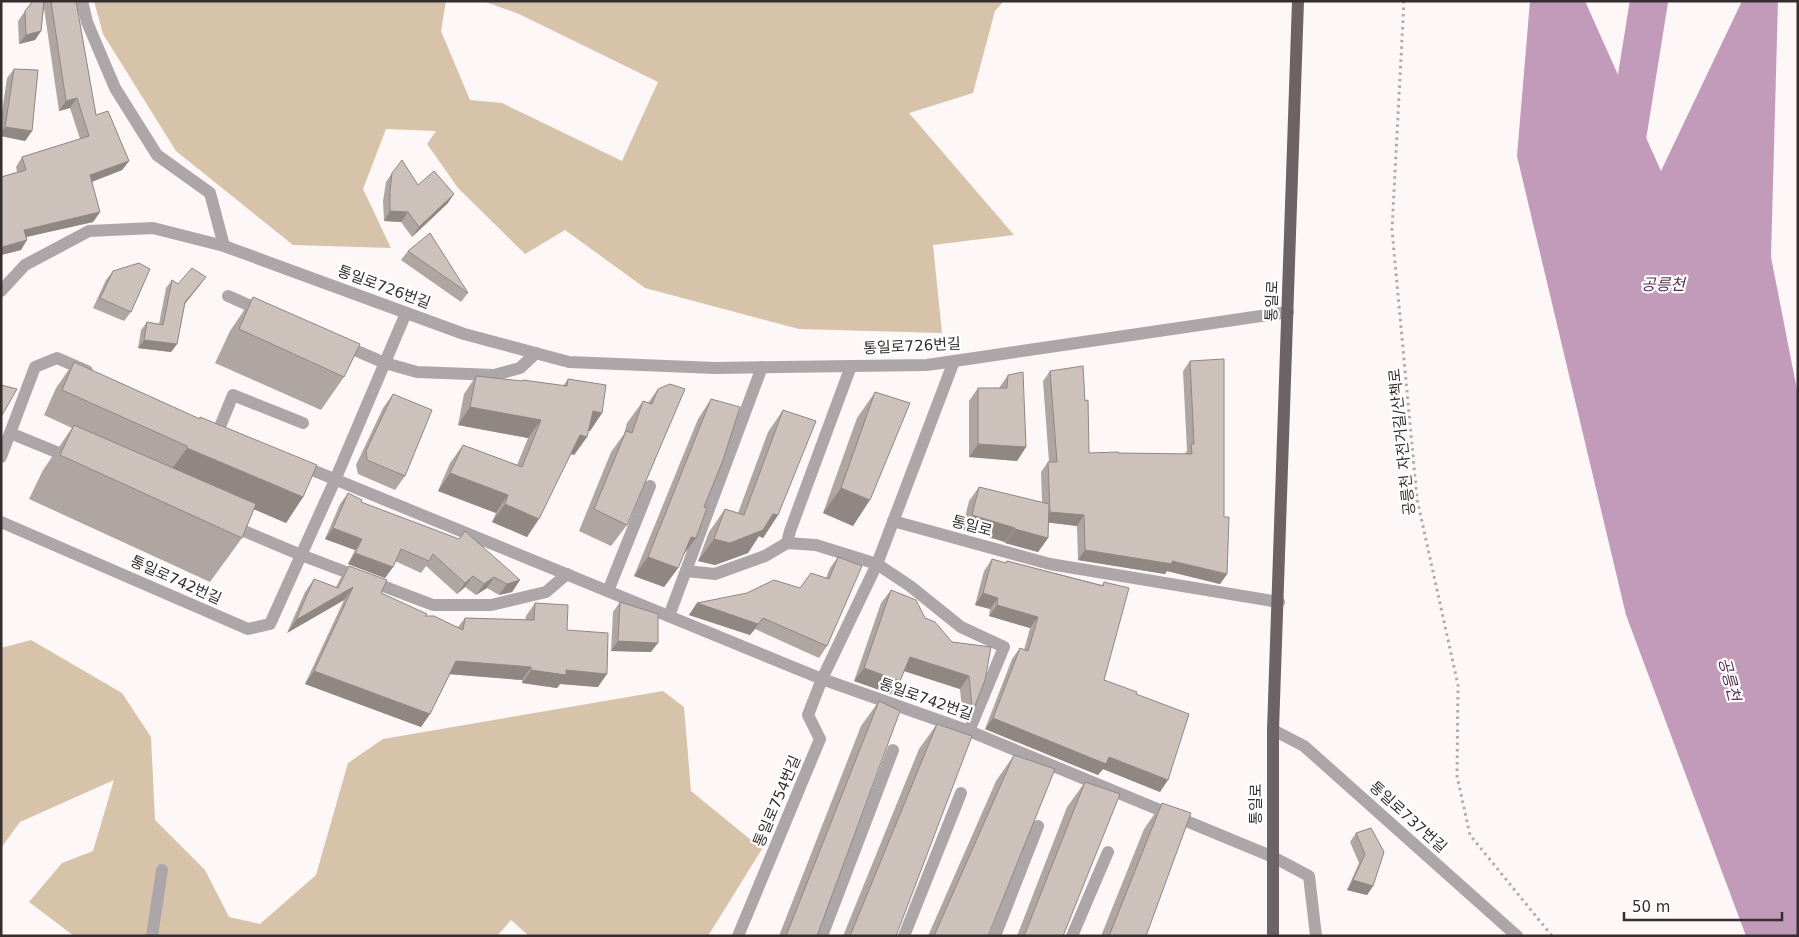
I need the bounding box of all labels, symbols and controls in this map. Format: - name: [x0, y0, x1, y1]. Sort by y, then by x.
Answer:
- street label: 통일로726번길: [335, 262, 433, 312]
- water label: 공릉천: [1641, 275, 1687, 294]
- street label: 통일로: [1262, 280, 1282, 322]
- street label: 통일로726번길: [863, 334, 961, 358]
- street label: 공릉천 자전거길/산책로: [1385, 368, 1419, 516]
- street label: 통일로: [950, 512, 994, 540]
- street label: 통일로742번길: [128, 552, 224, 608]
- water label: 공릉천: [1715, 655, 1745, 705]
- street label: 통일로742번길: [877, 675, 975, 723]
- street label: 통일로754번길: [750, 753, 804, 849]
- street label: 통일로737번길: [1366, 778, 1450, 856]
- street label: 통일로: [1247, 783, 1265, 825]
- scale bar: [1624, 890, 1782, 922]
- text: 50 m: [1632, 898, 1670, 916]

